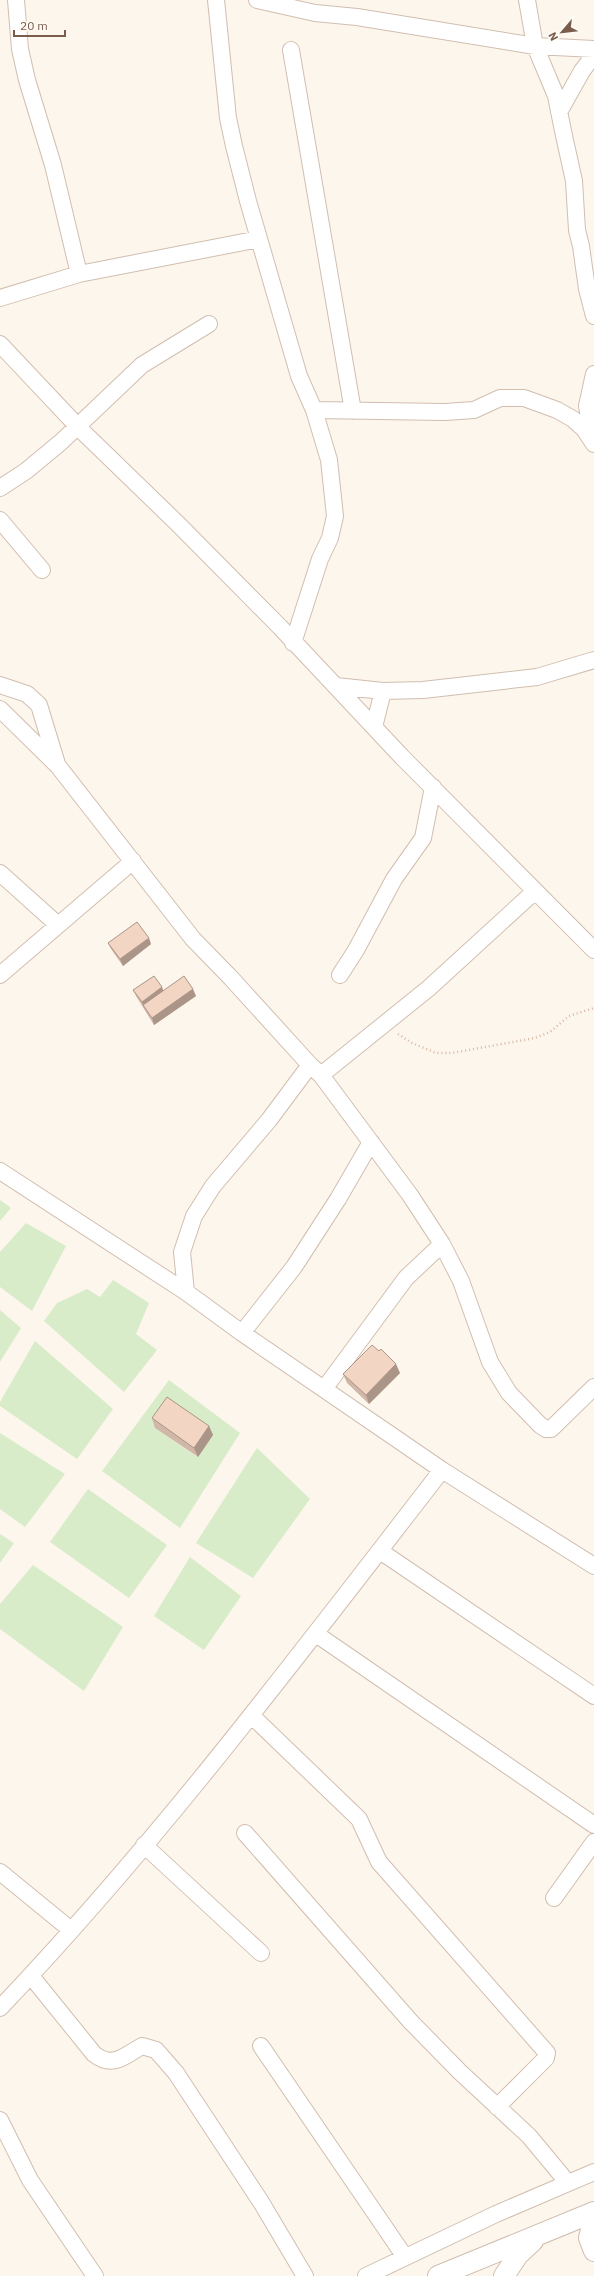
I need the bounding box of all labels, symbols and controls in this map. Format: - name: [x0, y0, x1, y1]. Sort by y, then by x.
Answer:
- scale bar: [14, 12, 65, 38]
- north arrow: [542, 12, 582, 52]
- text: 20 m: [20, 18, 48, 33]
- text: N: [545, 30, 561, 43]

